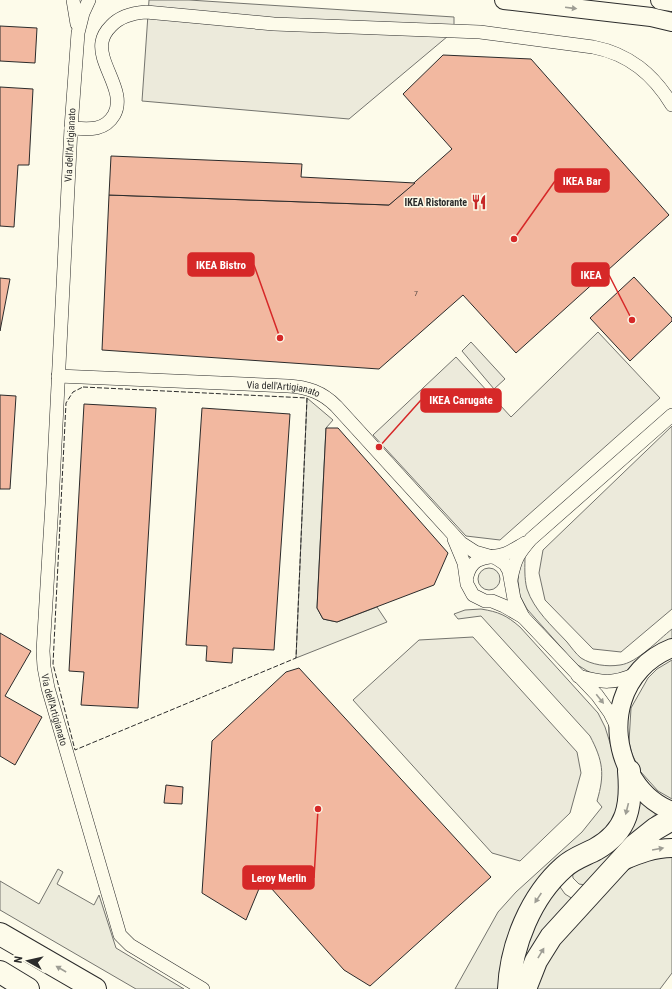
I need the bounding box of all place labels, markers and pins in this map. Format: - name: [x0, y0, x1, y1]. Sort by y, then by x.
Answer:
- callout: IKEA Bar: [555, 169, 609, 192]
- restaurant icon: IKEA Ristorante: [470, 193, 488, 211]
- place label: IKEA Ristorante: [404, 197, 467, 208]
- callout: IKEA Bistro: [188, 253, 254, 276]
- callout: IKEA: [572, 263, 609, 286]
- callout: IKEA Carugate: [421, 389, 501, 412]
- callout: Leroy Merlin: [243, 866, 314, 889]

